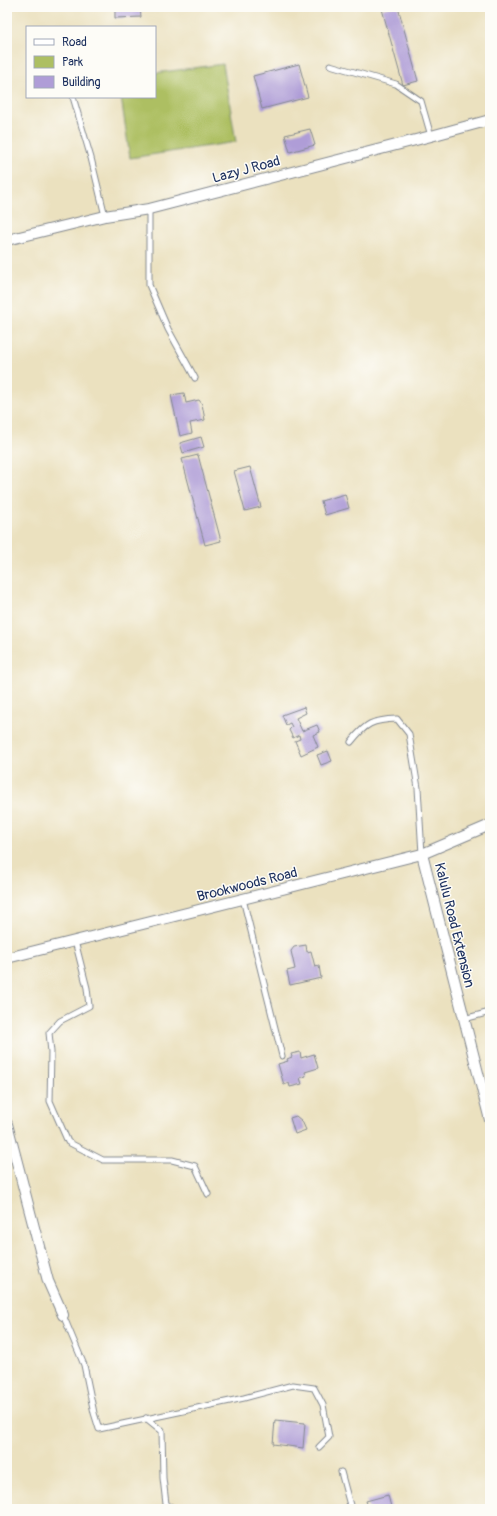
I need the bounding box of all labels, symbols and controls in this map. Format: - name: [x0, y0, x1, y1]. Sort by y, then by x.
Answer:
- legend: [26, 26, 156, 98]
- text: Road: [62, 35, 87, 50]
- text: Park: [62, 55, 83, 70]
- text: Building: [62, 75, 101, 90]
- street label: Lazy J Road: [210, 152, 282, 187]
- street label: Kalulu Road Extension: [431, 861, 478, 989]
- street label: Brookwoods Road: [195, 864, 299, 905]

